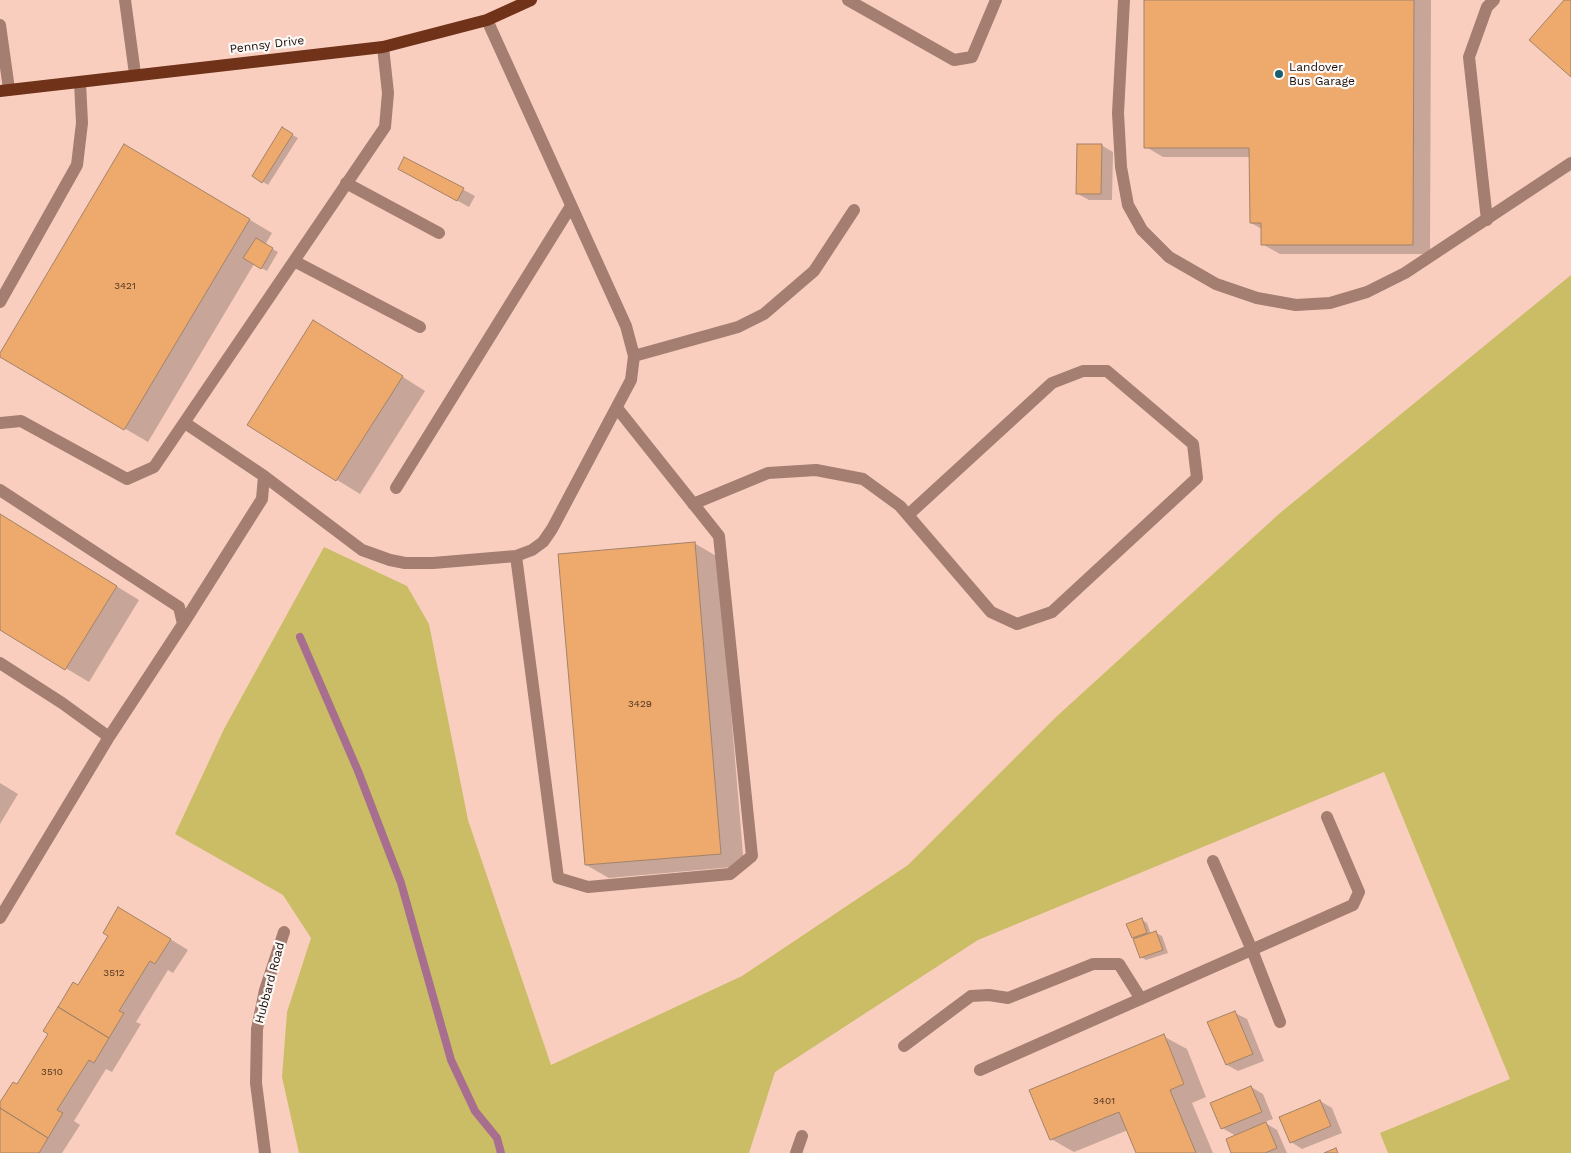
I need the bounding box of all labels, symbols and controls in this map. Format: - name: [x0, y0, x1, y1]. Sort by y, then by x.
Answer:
- street label: Pennsy Drive: [229, 33, 305, 57]
- place label: Landover Bus Garage: [1289, 60, 1355, 88]
- marker: Landover Bus Garage: [1273, 68, 1285, 80]
- house number: 3421: [114, 280, 136, 292]
- house number: 3429: [628, 698, 652, 710]
- street label: Hubbard Road: [252, 941, 288, 1025]
- house number: 3512: [103, 967, 125, 979]
- house number: 3510: [41, 1066, 63, 1078]
- house number: 3401: [1093, 1095, 1115, 1107]

